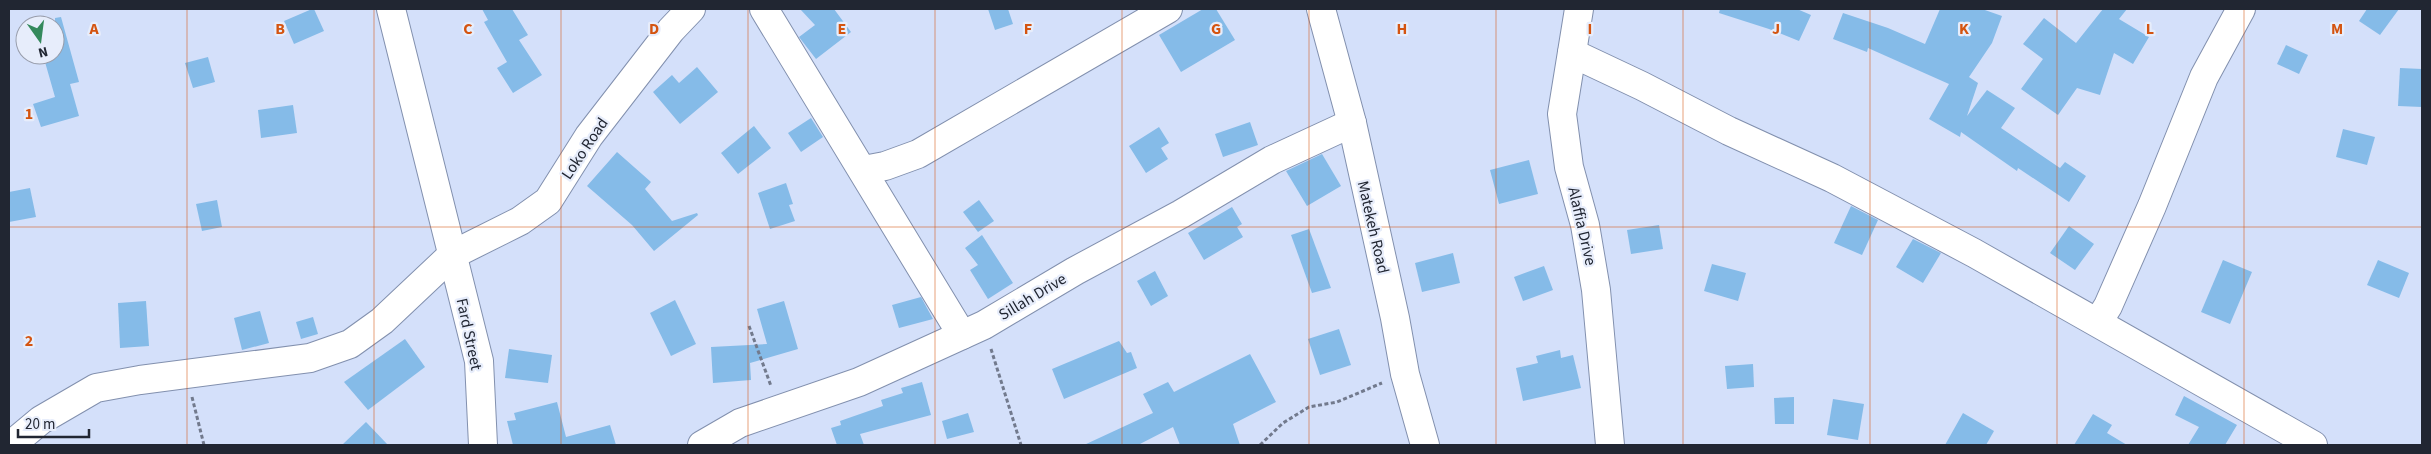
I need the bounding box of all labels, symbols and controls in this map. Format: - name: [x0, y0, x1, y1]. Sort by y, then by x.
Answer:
- north arrow: [15, 15, 65, 65]
- text: A: [88, 18, 99, 40]
- text: B: [275, 18, 285, 40]
- text: C: [463, 18, 473, 40]
- text: D: [649, 18, 659, 40]
- text: E: [838, 18, 846, 40]
- text: F: [1024, 18, 1032, 40]
- text: G: [1211, 18, 1221, 40]
- text: H: [1397, 18, 1407, 40]
- text: I: [1588, 18, 1592, 40]
- text: J: [1772, 18, 1780, 40]
- text: K: [1959, 18, 1969, 40]
- text: L: [2146, 18, 2154, 40]
- text: M: [2331, 18, 2343, 40]
- text: N: [36, 41, 50, 62]
- text: 1: [25, 103, 33, 125]
- street label: Loko Road: [556, 113, 614, 184]
- street label: Matekeh Road: [1352, 179, 1394, 276]
- street label: Alaffia Drive: [1562, 185, 1602, 268]
- street label: Sillah Drive: [995, 268, 1070, 326]
- street label: Fard Street: [451, 296, 487, 373]
- text: 2: [25, 330, 33, 352]
- scale bar: [18, 406, 89, 438]
- text: 20 m: [25, 414, 55, 435]

